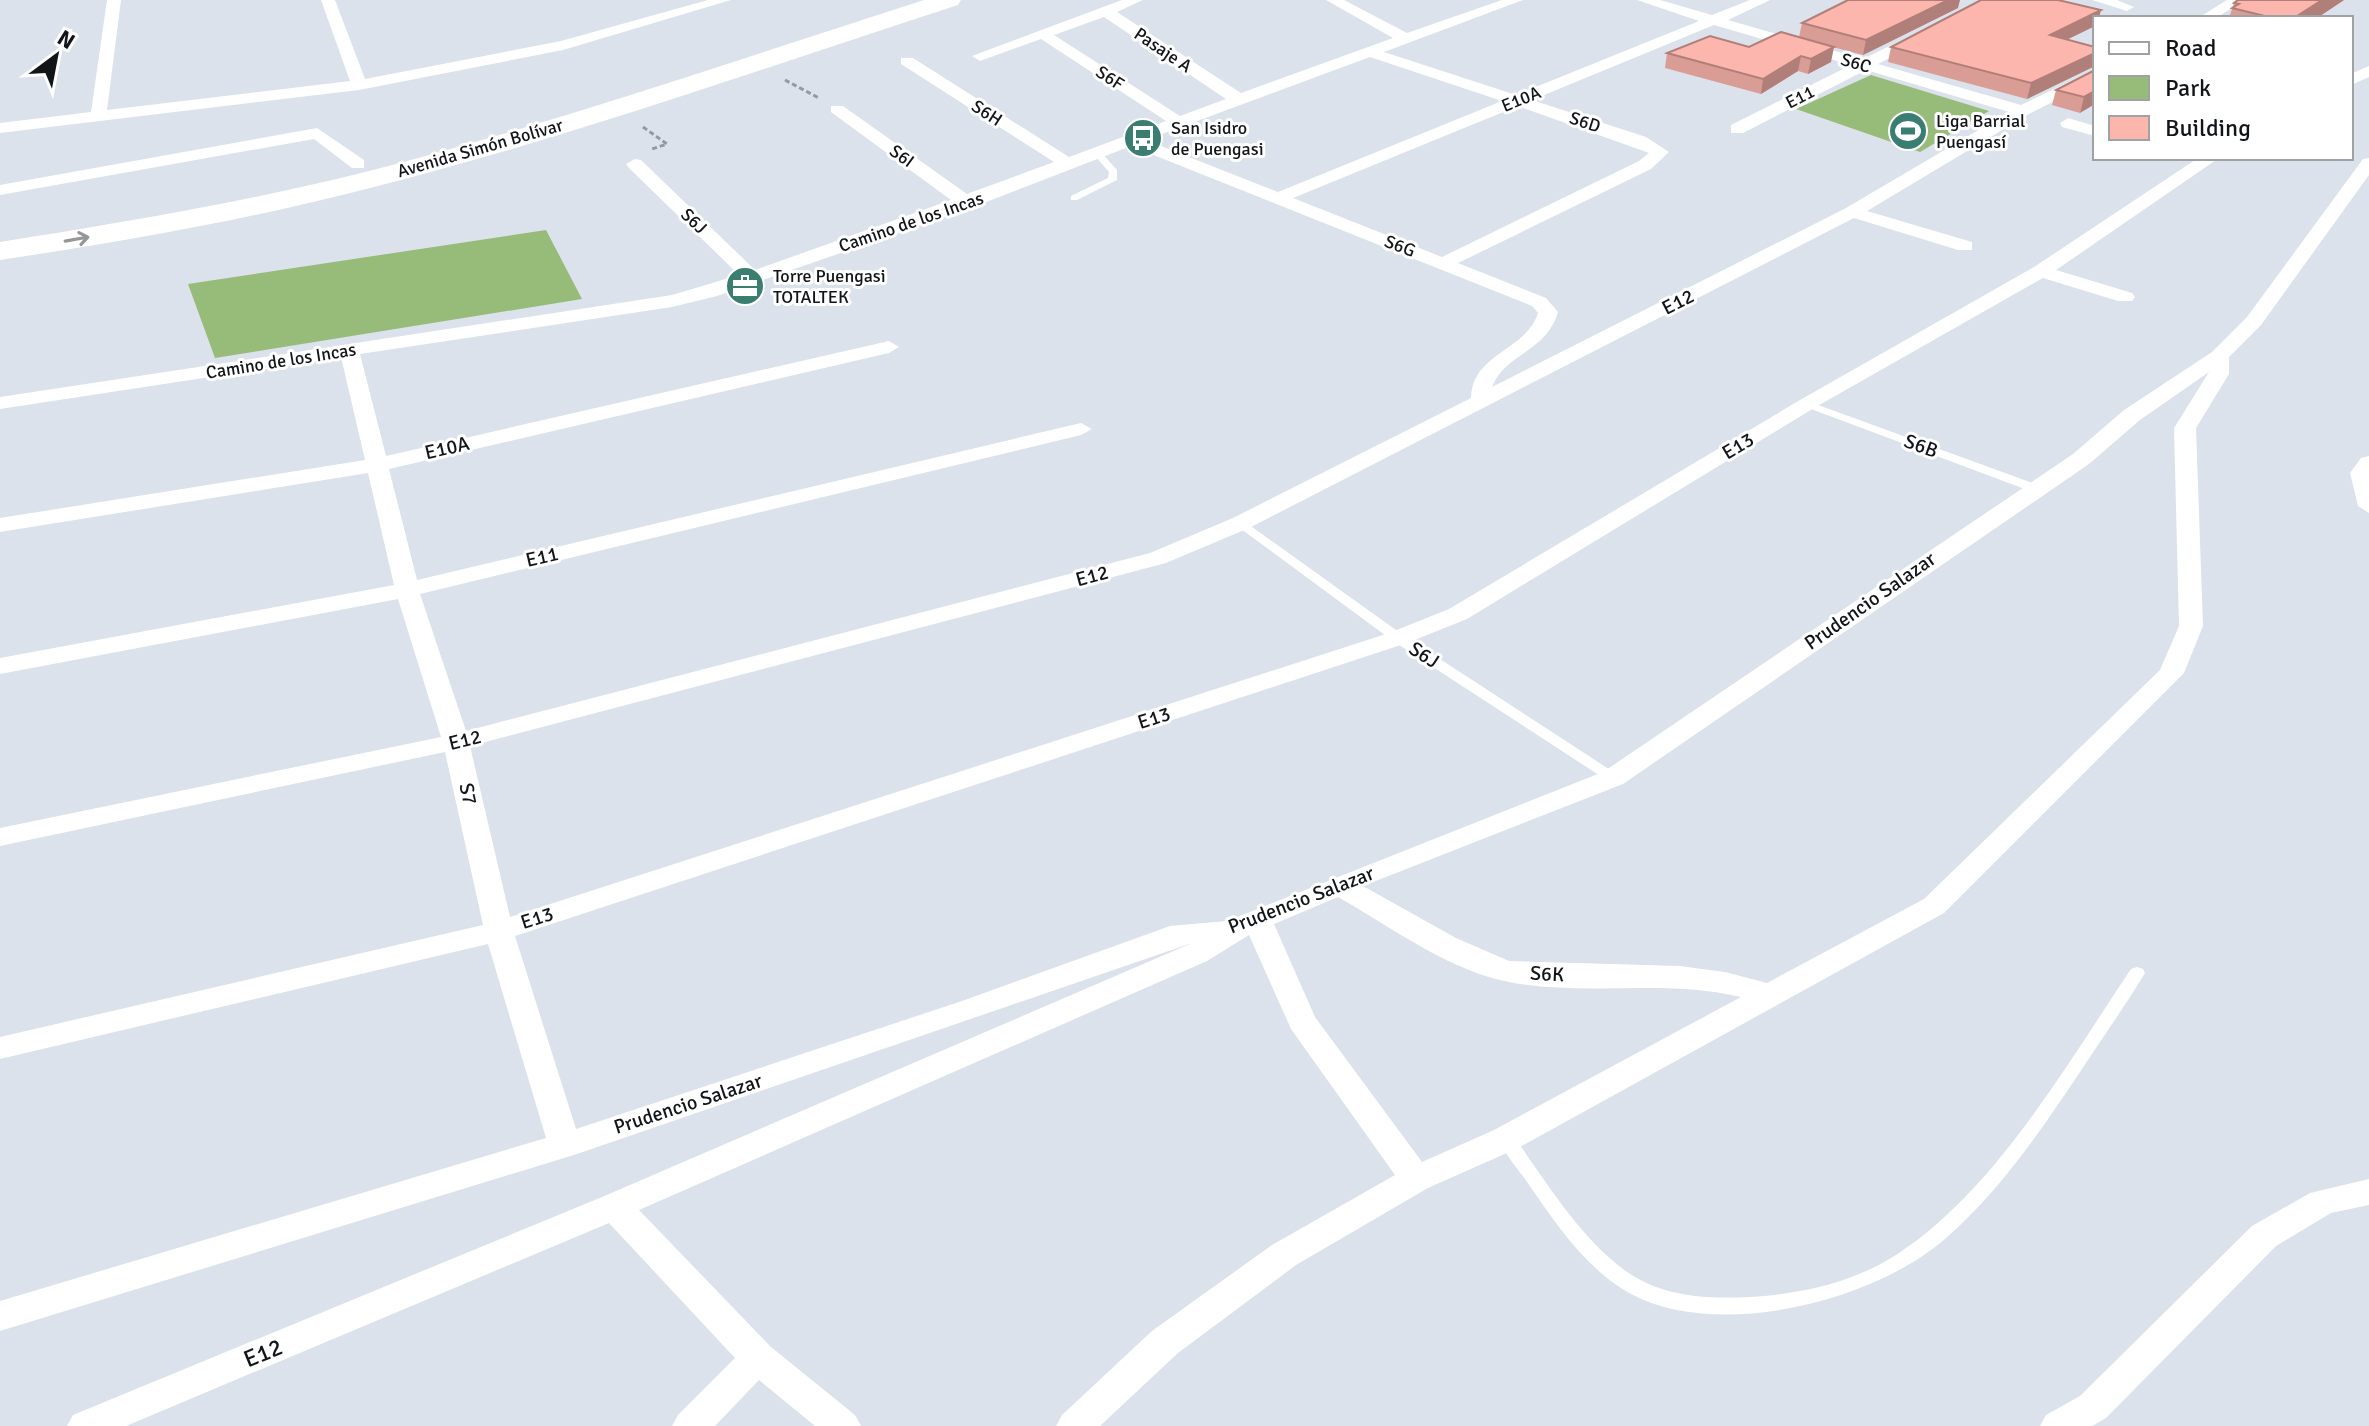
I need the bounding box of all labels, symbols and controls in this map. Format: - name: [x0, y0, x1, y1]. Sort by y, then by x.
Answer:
- north arrow: [16, 16, 96, 96]
- legend: [2093, 16, 2353, 160]
- street label: Pasaje A: [1130, 23, 1196, 77]
- text: N: [53, 24, 80, 55]
- text: Road: [2165, 33, 2216, 63]
- street label: S6C: [1838, 48, 1874, 78]
- street label: S6F: [1092, 61, 1128, 95]
- text: Park: [2165, 73, 2211, 103]
- street label: E11: [1782, 80, 1818, 114]
- street label: E10A: [1498, 81, 1544, 117]
- street label: S6H: [968, 95, 1006, 131]
- street label: S6D: [1567, 107, 1603, 137]
- sports icon: Liga Barrial Puengasí: [1887, 110, 1929, 152]
- place label: Liga Barrial Puengasí: [1936, 110, 2025, 153]
- text: Building: [2165, 113, 2251, 143]
- street label: Avenida Simón Bolívar: [395, 114, 566, 182]
- bus stop icon: San Isidro de Puengasi: [1122, 117, 1164, 159]
- place label: San Isidro de Puengasi: [1171, 117, 1264, 160]
- street label: S6I: [885, 140, 919, 172]
- street label: Camino de los Incas: [836, 187, 986, 257]
- street label: S6J: [676, 203, 712, 239]
- one-way arrow: [64, 230, 89, 245]
- street label: S6G: [1381, 230, 1419, 262]
- office icon: Torre Puengasi TOTALTEK: [724, 265, 766, 307]
- place label: Torre Puengasi TOTALTEK: [773, 265, 886, 308]
- street label: E12: [1658, 283, 1698, 321]
- street label: Camino de los Incas: [204, 338, 358, 384]
- street label: E13: [1717, 427, 1759, 465]
- street label: S6B: [1901, 428, 1941, 464]
- street label: E10A: [422, 431, 472, 465]
- street label: E11: [523, 541, 561, 573]
- street label: Prudencio Salazar: [1800, 546, 1941, 656]
- street label: E12: [1073, 560, 1111, 592]
- street label: S6J: [1404, 636, 1444, 674]
- street label: E13: [1134, 701, 1174, 735]
- street label: E12: [446, 724, 484, 756]
- street label: S7: [453, 781, 483, 807]
- street label: Prudencio Salazar: [1224, 860, 1378, 939]
- street label: E13: [517, 901, 557, 935]
- street label: S6K: [1529, 961, 1565, 987]
- street label: Prudencio Salazar: [611, 1068, 766, 1140]
- street label: E12: [239, 1332, 287, 1374]

